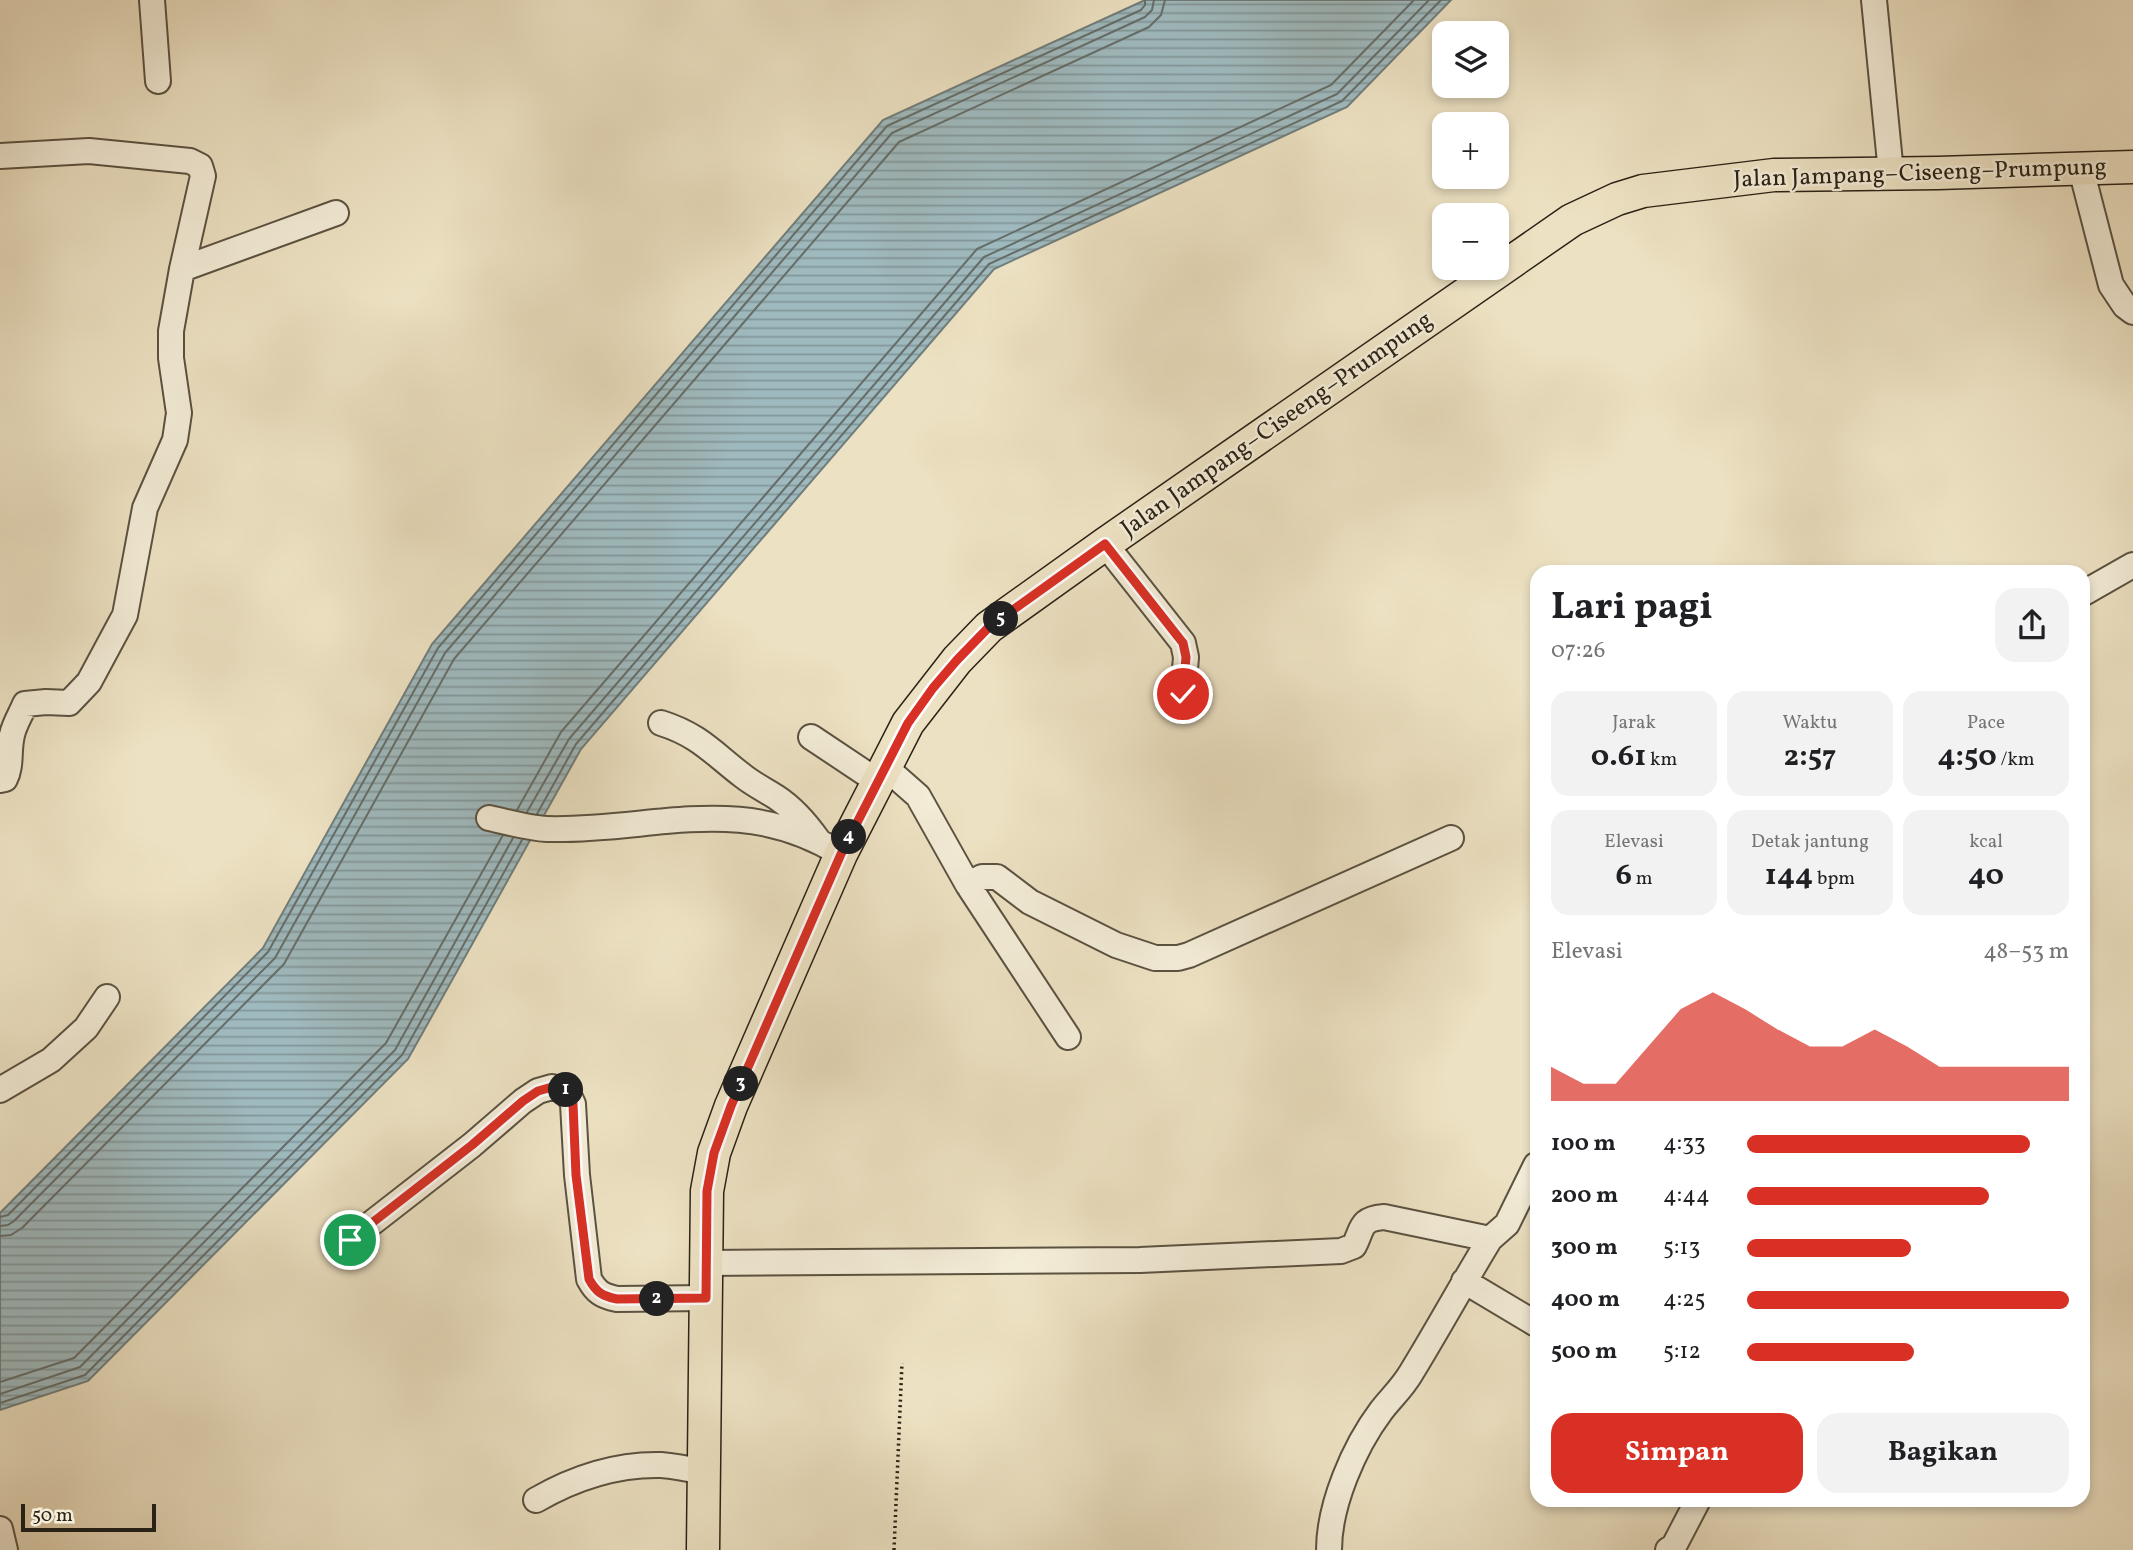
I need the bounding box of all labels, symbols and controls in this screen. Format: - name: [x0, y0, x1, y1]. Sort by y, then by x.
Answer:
- map controls: [1432, 21, 1509, 280]
- button: layers: [1432, 21, 1509, 98]
- button: +: [1432, 112, 1509, 189]
- street label: Jalan Jampang–Ciseeng–Prumpung: [1733, 150, 2107, 198]
- button: −: [1432, 203, 1509, 280]
- street label: Jalan Jampang–Ciseeng–Prumpung: [1114, 304, 1440, 546]
- text: Lari pagi: [1551, 582, 1713, 635]
- button: share: [1995, 588, 2069, 662]
- pin: 5: [984, 602, 1018, 636]
- text: 5: [996, 605, 1005, 631]
- text: 07:26: [1551, 635, 1605, 667]
- pin: [1153, 664, 1213, 724]
- icon: check: [1164, 675, 1202, 713]
- text: Jarak: [1612, 710, 1656, 736]
- text: Waktu: [1783, 710, 1837, 736]
- text: Pace: [1967, 710, 2005, 736]
- text: 0.61: [1591, 736, 1646, 778]
- text: 2:57: [1784, 736, 1836, 778]
- text: 4:50: [1937, 736, 1997, 778]
- text: km: [1646, 747, 1677, 773]
- text: /km: [1997, 747, 2035, 773]
- pin: 4: [832, 820, 866, 854]
- text: 4: [843, 823, 854, 849]
- text: Elevasi: [1604, 829, 1664, 855]
- text: Detak jantung: [1751, 829, 1869, 855]
- text: kcal: [1969, 829, 2003, 855]
- text: 6: [1615, 855, 1632, 897]
- text: 144: [1765, 855, 1813, 897]
- text: 40: [1968, 855, 2004, 897]
- text: m: [1632, 866, 1653, 892]
- text: bpm: [1813, 866, 1855, 892]
- text: Elevasi: [1551, 936, 1623, 968]
- text: 48–53 m: [1983, 936, 2069, 968]
- pin: 3: [724, 1066, 758, 1102]
- text: 3: [736, 1070, 745, 1096]
- pin: 1: [548, 1072, 584, 1108]
- text: 1: [562, 1076, 569, 1102]
- text: 100 m: [1551, 1128, 1616, 1160]
- text: 4:33: [1663, 1128, 1706, 1160]
- text: 200 m: [1551, 1180, 1618, 1212]
- text: 4:44: [1663, 1180, 1710, 1212]
- pin: [320, 1210, 380, 1270]
- icon: arrive: [331, 1221, 369, 1259]
- text: 300 m: [1551, 1232, 1618, 1264]
- text: 5:13: [1663, 1232, 1700, 1264]
- pin: 2: [640, 1282, 674, 1316]
- text: 400 m: [1551, 1284, 1620, 1316]
- text: 4:25: [1663, 1284, 1706, 1316]
- text: 2: [652, 1285, 661, 1311]
- text: 500 m: [1551, 1336, 1617, 1368]
- text: 5:12: [1663, 1336, 1701, 1368]
- button: Simpan: [1551, 1413, 1803, 1493]
- button: Bagikan: [1817, 1413, 2069, 1493]
- scale bar: [21, 1501, 156, 1533]
- text: 50 m: [32, 1503, 73, 1529]

